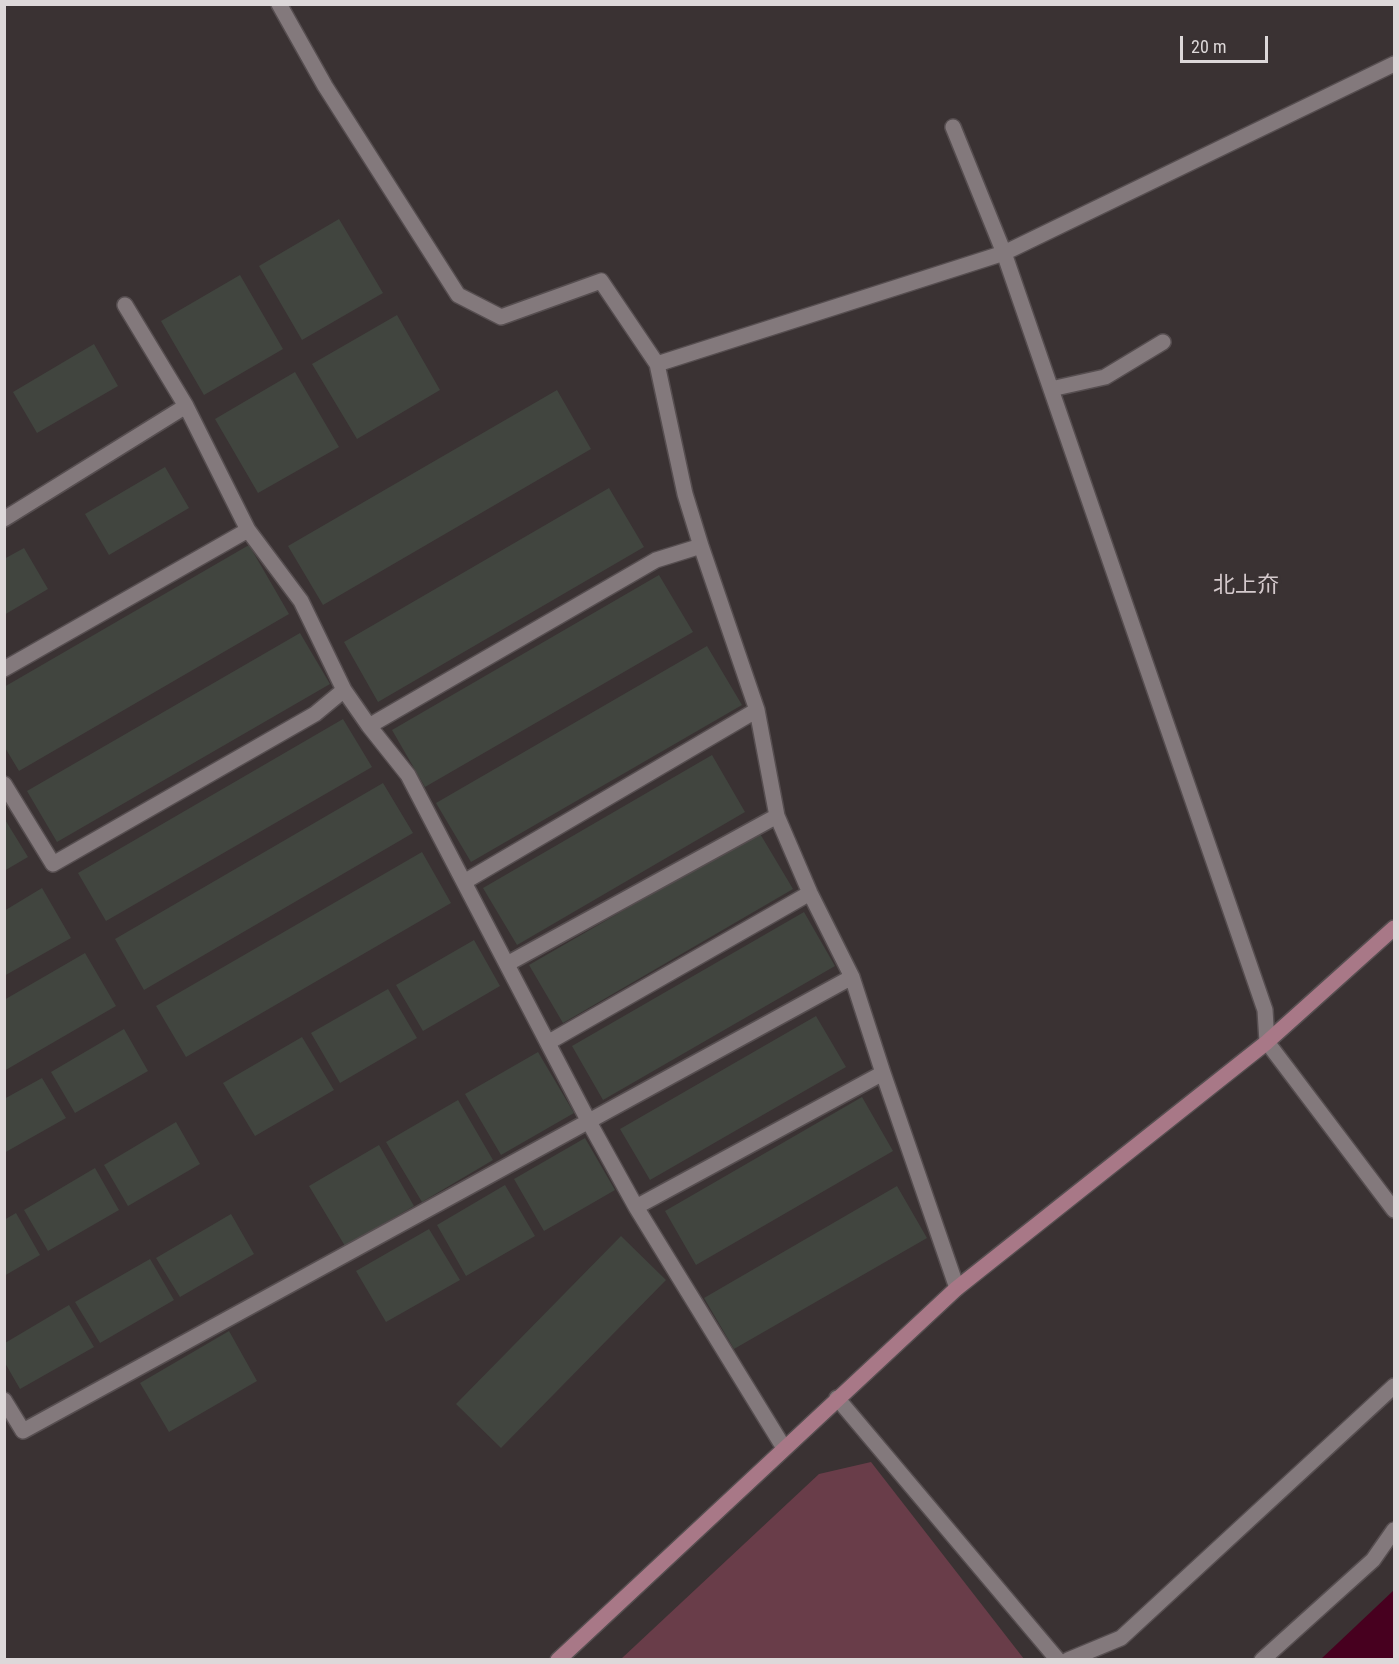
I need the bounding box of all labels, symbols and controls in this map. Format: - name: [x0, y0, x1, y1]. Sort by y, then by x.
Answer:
- scale bar: [1183, 24, 1272, 62]
- text: 20 m: [1191, 36, 1226, 57]
- district label: 北上夼: [1213, 573, 1279, 599]

